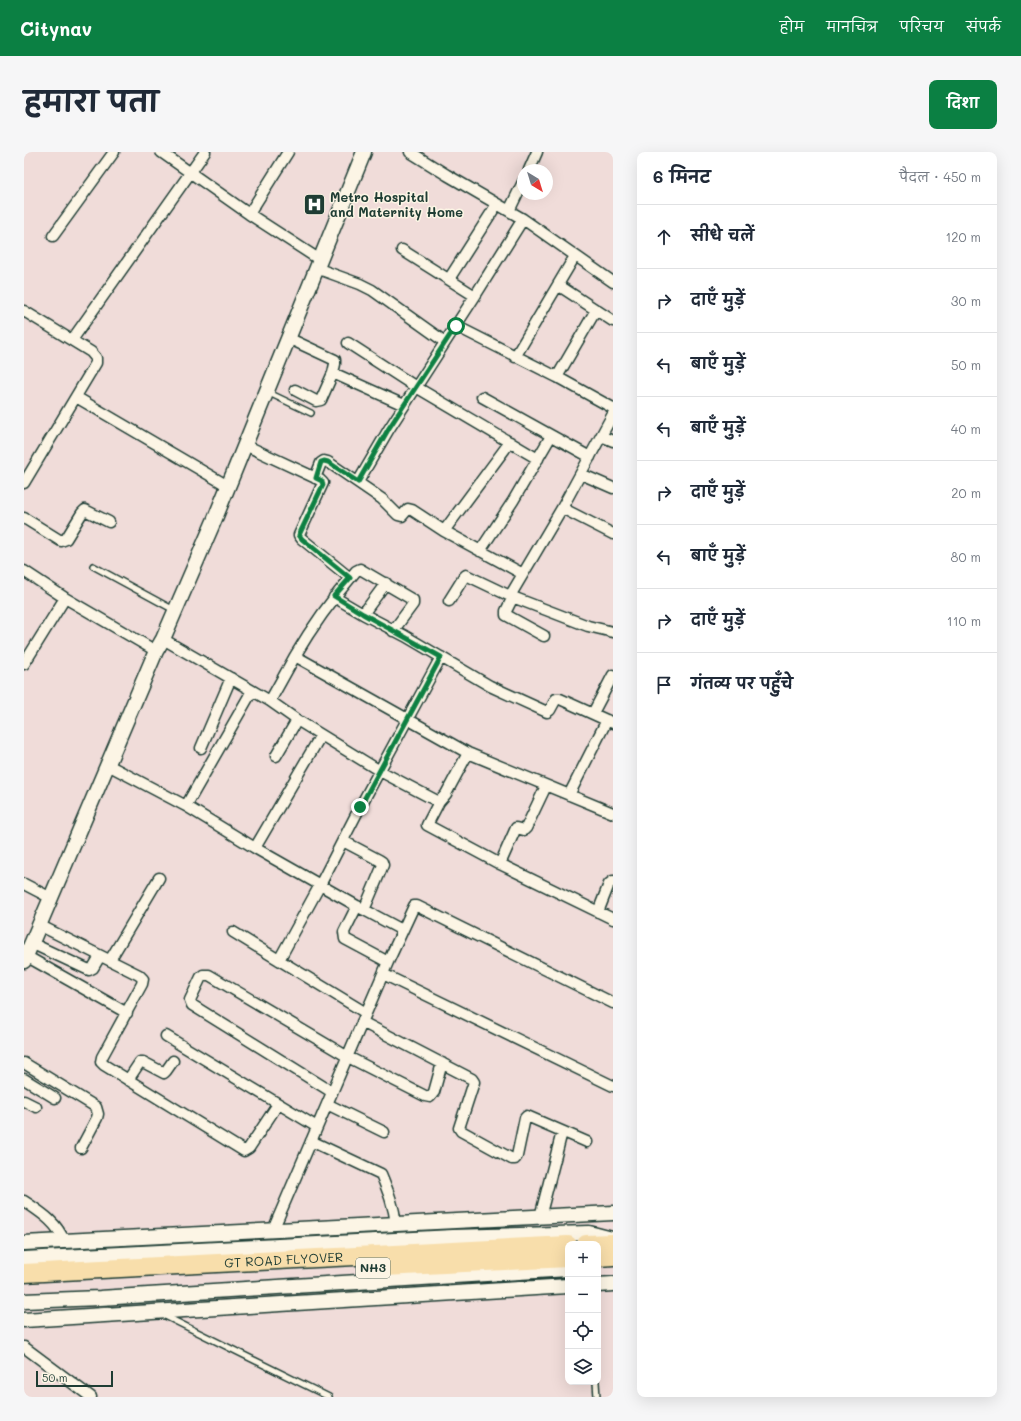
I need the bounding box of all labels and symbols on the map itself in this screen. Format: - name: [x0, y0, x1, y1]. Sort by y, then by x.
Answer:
- north arrow: [517, 164, 553, 200]
- place label: Metro Hospital and Maternity Home: [330, 188, 463, 221]
- hospital icon: Metro Hospital and Maternity Home: [302, 191, 328, 217]
- route start: [447, 317, 465, 335]
- route end: [351, 798, 369, 816]
- street label: GT ROAD FLYOVER: [224, 1248, 343, 1271]
- road number: NH3: [356, 1258, 390, 1278]
- scale bar: [36, 1369, 113, 1388]

